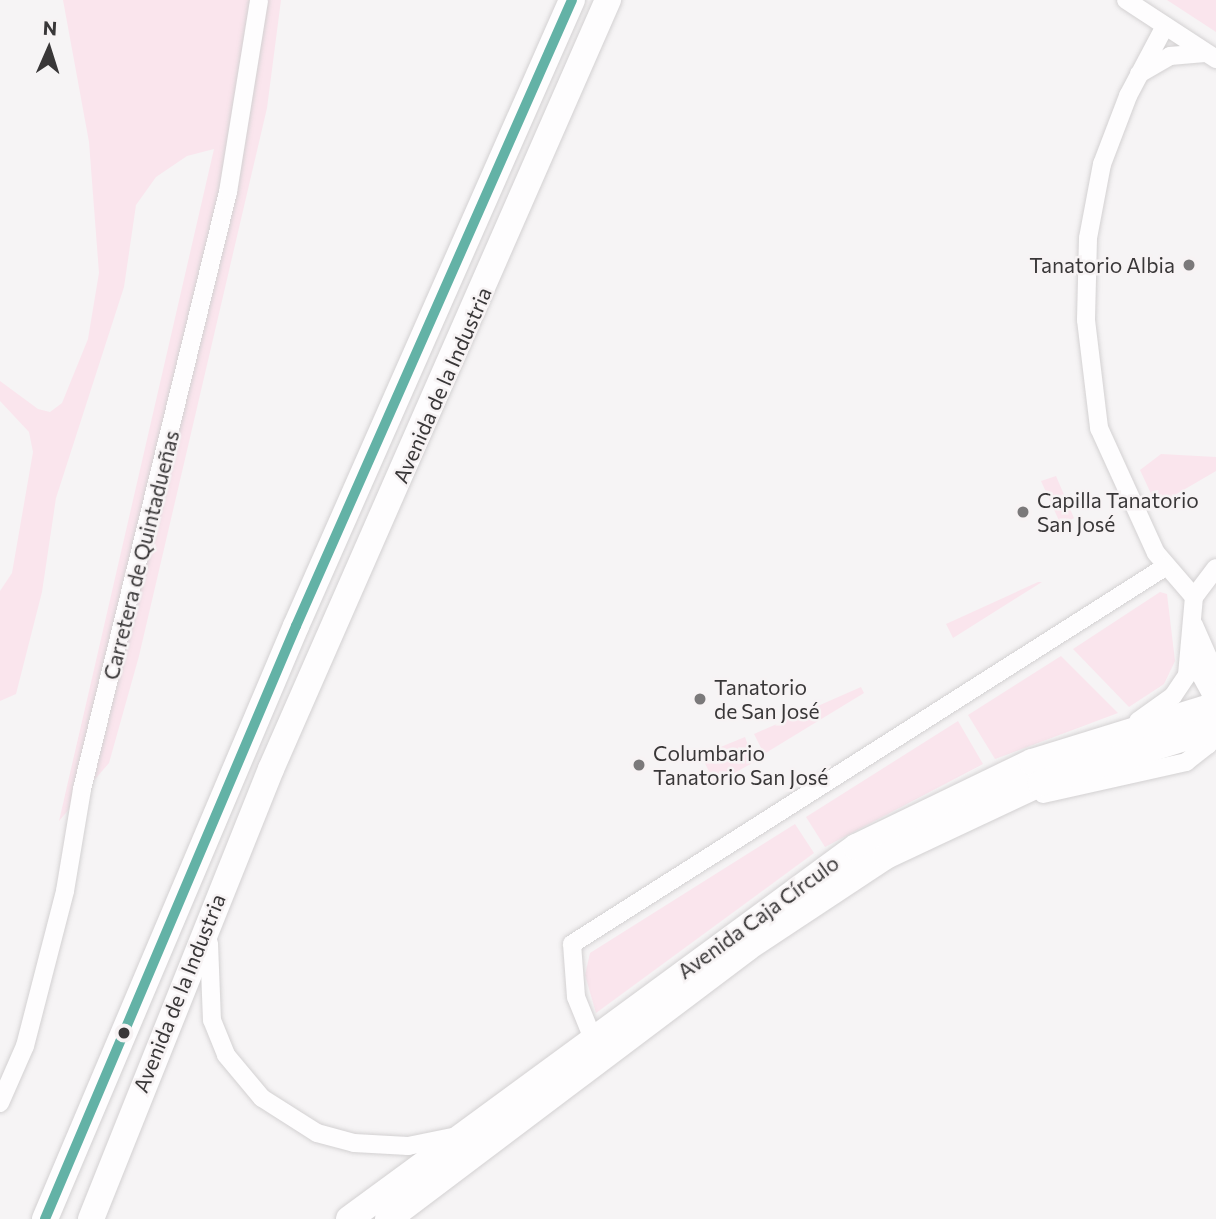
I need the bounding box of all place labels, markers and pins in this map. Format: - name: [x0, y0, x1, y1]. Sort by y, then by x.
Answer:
- place label: Tanatorio Albia: [1029, 252, 1175, 278]
- marker: Tanatorio Albia: [1181, 257, 1197, 273]
- place label: Capilla Tanatorio San José: [1037, 487, 1199, 537]
- marker: Capilla Tanatorio San José: [1015, 504, 1031, 520]
- place label: Tanatorio de San José: [714, 674, 820, 724]
- marker: Tanatorio de San José: [692, 691, 708, 707]
- place label: Columbario Tanatorio San José: [653, 740, 828, 790]
- marker: Columbario Tanatorio San José: [631, 757, 647, 773]
- unlabelled marker: [117, 1026, 131, 1040]

